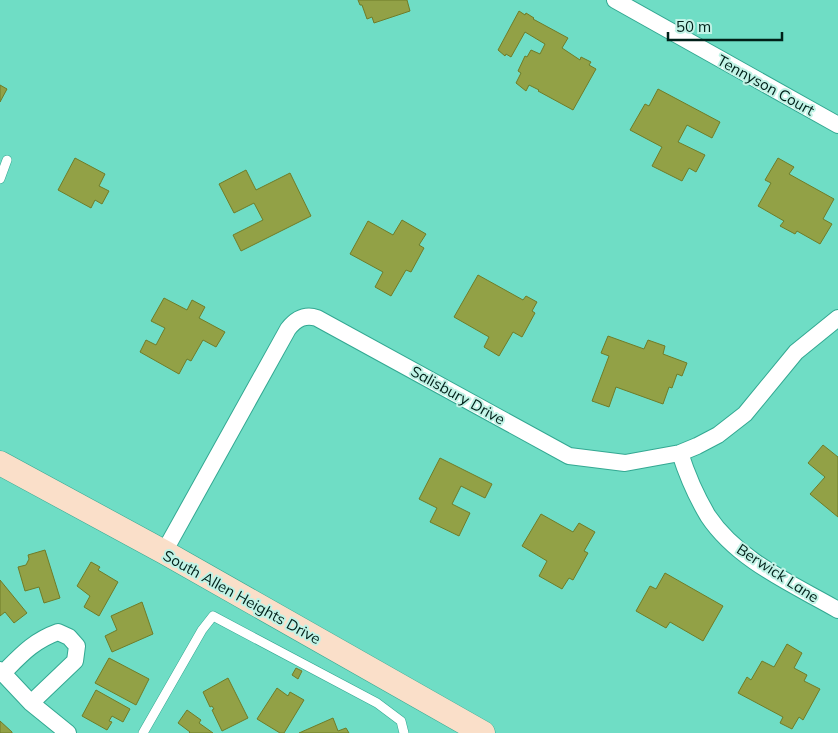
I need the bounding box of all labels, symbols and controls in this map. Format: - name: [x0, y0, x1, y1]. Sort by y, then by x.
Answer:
- scale bar: [668, 10, 782, 42]
- text: 50 m: [676, 17, 711, 36]
- street label: Tennyson Court: [714, 50, 818, 120]
- street label: Salisbury Drive: [408, 361, 508, 429]
- street label: Berwick Lane: [733, 539, 823, 607]
- street label: South Allen Heights Drive: [160, 546, 324, 648]

